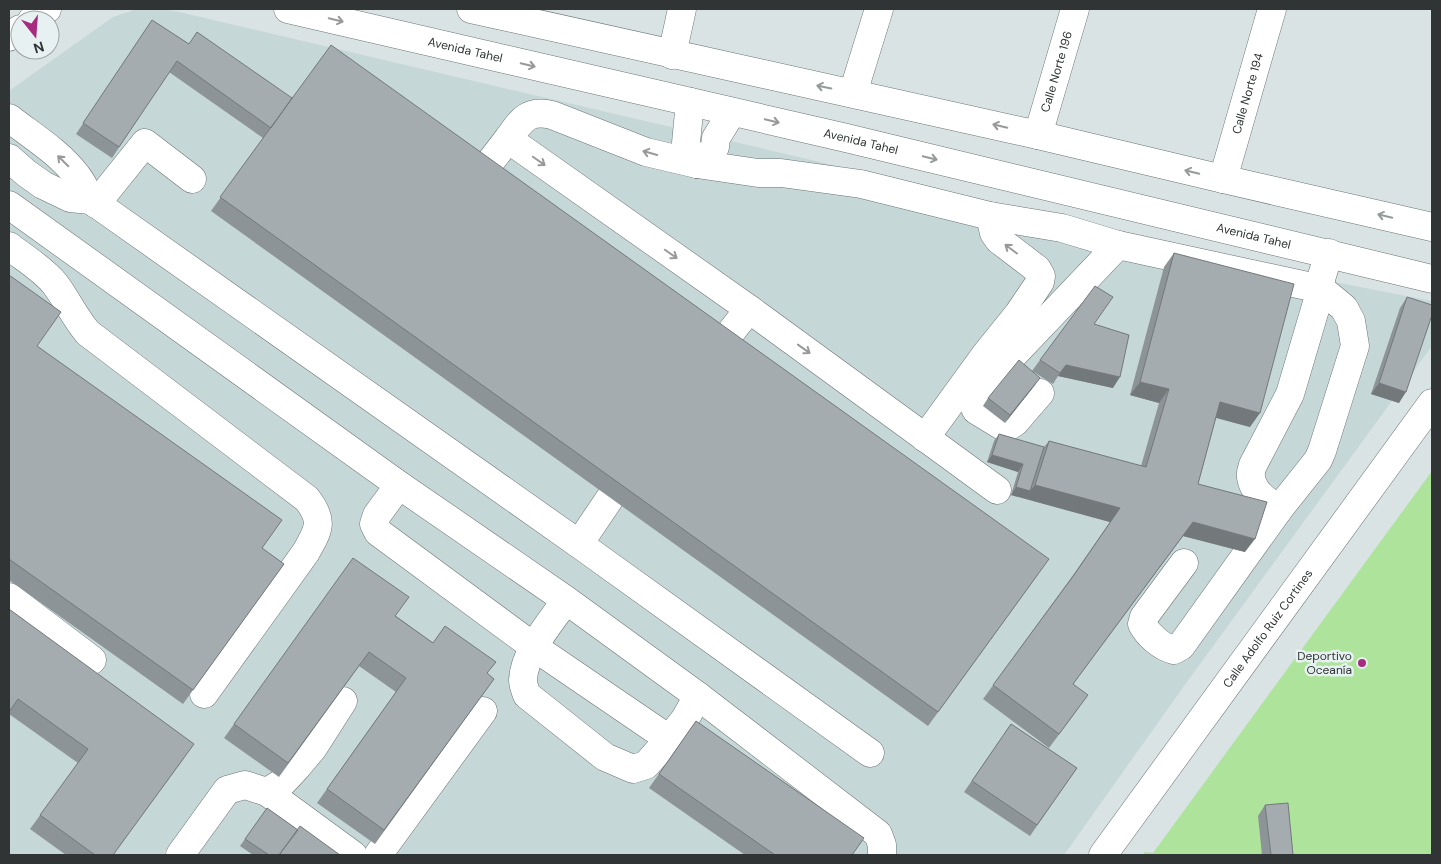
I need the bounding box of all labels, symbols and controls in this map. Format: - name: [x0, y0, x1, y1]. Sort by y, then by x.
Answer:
- north arrow: [10, 10, 60, 60]
- one-way arrow: [327, 16, 343, 25]
- street label: Calle Norte 196: [1037, 29, 1076, 114]
- street label: Avenida Tahel: [426, 34, 504, 66]
- text: N: [31, 37, 46, 58]
- street label: Calle Norte 194: [1228, 51, 1267, 136]
- one-way arrow: [520, 61, 536, 70]
- one-way arrow: [817, 82, 833, 91]
- one-way arrow: [763, 117, 779, 126]
- one-way arrow: [993, 121, 1009, 130]
- street label: Avenida Tahel: [822, 125, 900, 158]
- one-way arrow: [642, 147, 658, 157]
- one-way arrow: [921, 154, 937, 163]
- one-way arrow: [56, 155, 69, 167]
- one-way arrow: [531, 156, 545, 166]
- one-way arrow: [1185, 167, 1201, 176]
- one-way arrow: [1377, 211, 1393, 221]
- street label: Avenida Tahel: [1215, 219, 1293, 253]
- one-way arrow: [1004, 244, 1018, 254]
- one-way arrow: [664, 249, 678, 259]
- one-way arrow: [797, 344, 811, 354]
- street label: Calle Adolfo Ruiz Cortines: [1219, 566, 1316, 691]
- place label: Deportivo Oceanía: [1297, 648, 1352, 678]
- marker: Deportivo Oceanía: [1356, 657, 1368, 669]

